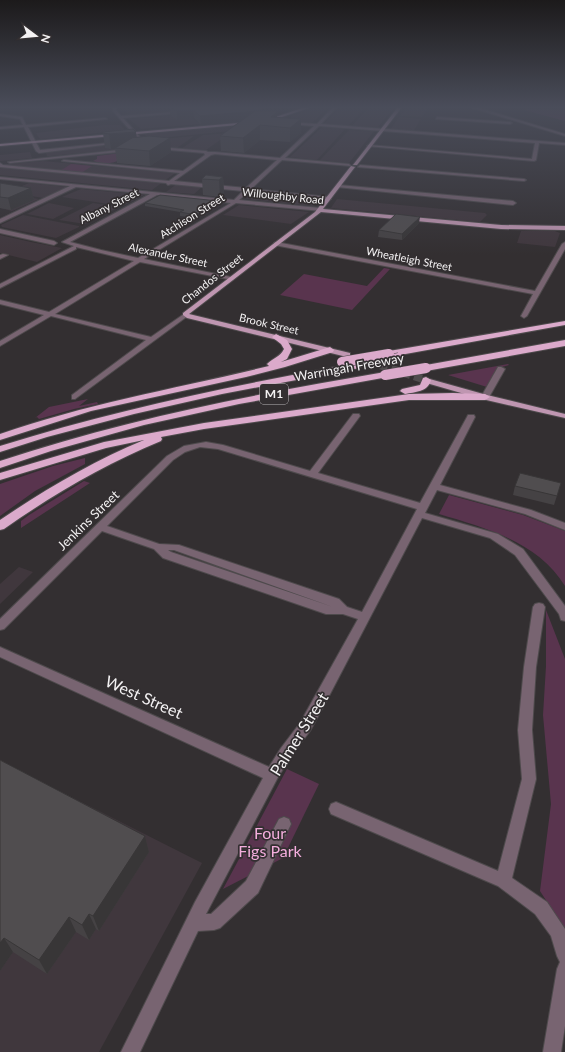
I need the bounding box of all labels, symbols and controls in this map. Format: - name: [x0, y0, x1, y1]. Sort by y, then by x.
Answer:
- north arrow: [16, 16, 56, 56]
- text: N: [39, 33, 54, 45]
- street label: Albany Street: [77, 185, 141, 226]
- street label: Willoughby Road: [242, 185, 325, 206]
- street label: Atchison Street: [157, 190, 227, 241]
- street label: Alexander Street: [127, 240, 209, 269]
- street label: Wheatleigh Street: [365, 244, 453, 273]
- street label: Chandos Street: [179, 251, 245, 307]
- street label: Brook Street: [238, 310, 300, 337]
- street label: Warringah Freeway: [293, 349, 405, 385]
- road number: M1: [260, 384, 288, 404]
- street label: Jenkins Street: [54, 486, 122, 553]
- street label: West Street: [102, 671, 186, 722]
- street label: Palmer Street: [266, 688, 332, 779]
- park label: Four Figs Park: [238, 823, 303, 860]

